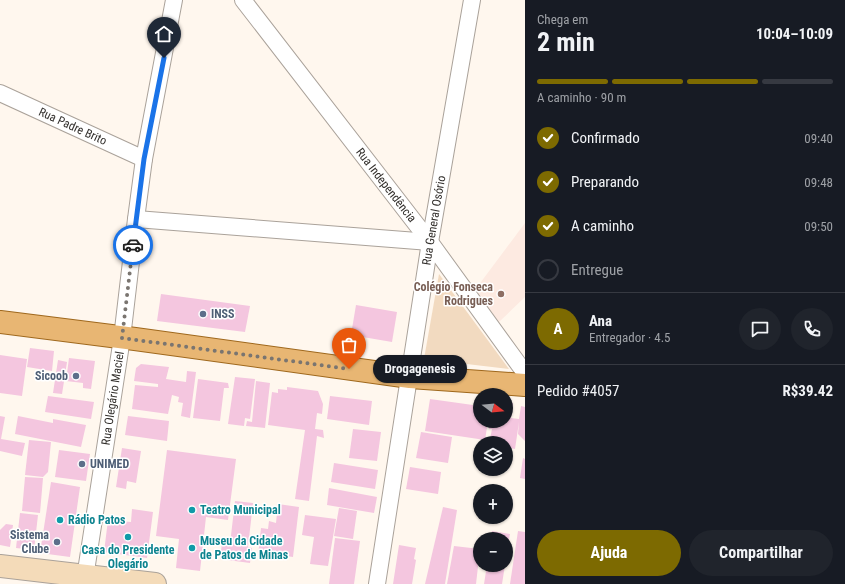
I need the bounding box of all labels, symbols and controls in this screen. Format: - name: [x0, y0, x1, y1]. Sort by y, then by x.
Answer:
- text: Chega em: [537, 12, 588, 27]
- pin: [147, 17, 181, 58]
- icon: home: [153, 23, 175, 45]
- text: 10:04–10:09: [756, 25, 833, 43]
- text: 2 min: [537, 27, 595, 57]
- text: A caminho · 90 m: [537, 90, 626, 105]
- street label: Rua Padre Brito: [36, 105, 109, 148]
- icon: check: [537, 127, 559, 149]
- text: Confirmado: [571, 129, 640, 147]
- text: 09:40: [804, 131, 833, 146]
- street label: Rua Independência: [353, 145, 419, 225]
- icon: check: [537, 171, 559, 193]
- text: Preparando: [571, 173, 639, 191]
- street label: Rua General Osório: [419, 175, 448, 266]
- text: 09:48: [804, 175, 833, 190]
- icon: check: [537, 215, 559, 237]
- text: A caminho: [571, 217, 634, 235]
- text: 09:50: [804, 219, 833, 234]
- courier: [113, 225, 153, 265]
- icon: car: [122, 234, 144, 256]
- text: Entregue: [571, 261, 623, 279]
- place label: Colégio Fonseca Rodrigues: [414, 280, 494, 308]
- marker: Colégio Fonseca Rodrigues: [496, 289, 506, 299]
- place label: INSS: [211, 307, 235, 321]
- button: chat: [739, 308, 781, 350]
- button: phone: [791, 308, 833, 350]
- marker: INSS: [198, 309, 208, 319]
- text: Ana: [589, 312, 612, 330]
- text: A: [554, 320, 562, 338]
- pin: [332, 328, 366, 369]
- text: Entregador · 4.5: [589, 330, 671, 345]
- icon: bag: [338, 334, 360, 356]
- street label: Rua Olegário Maciel: [99, 350, 127, 446]
- callout: Drogagenesis: [373, 355, 467, 383]
- text: Drogagenesis: [384, 361, 456, 376]
- place label: Sicoob: [35, 369, 68, 383]
- marker: Sicoob: [71, 371, 81, 381]
- text: Pedido #4057: [537, 382, 619, 400]
- text: R$39.42: [782, 382, 833, 400]
- north arrow: [473, 388, 513, 428]
- map controls: [473, 388, 513, 572]
- button: layers: [473, 436, 513, 476]
- place label: UNIMED: [90, 457, 129, 471]
- marker: UNIMED: [77, 459, 87, 469]
- button: +: [473, 484, 513, 524]
- place label: Teatro Municipal: [200, 503, 281, 517]
- marker: Teatro Municipal: [187, 505, 197, 515]
- place label: Rádio Patos: [68, 513, 126, 527]
- marker: Rádio Patos: [55, 515, 65, 525]
- place label: Sistema Clube: [10, 528, 49, 556]
- button: Ajuda: [537, 530, 681, 576]
- button: Compartilhar: [689, 530, 833, 576]
- marker: Casa do Presidente Olegário: [123, 532, 133, 542]
- button: −: [473, 532, 513, 572]
- place label: Museu da Cidade de Patos de Minas: [200, 534, 289, 562]
- marker: Sistema Clube: [52, 537, 62, 547]
- place label: Casa do Presidente Olegário: [82, 543, 175, 571]
- marker: Museu da Cidade de Patos de Minas: [187, 543, 197, 553]

